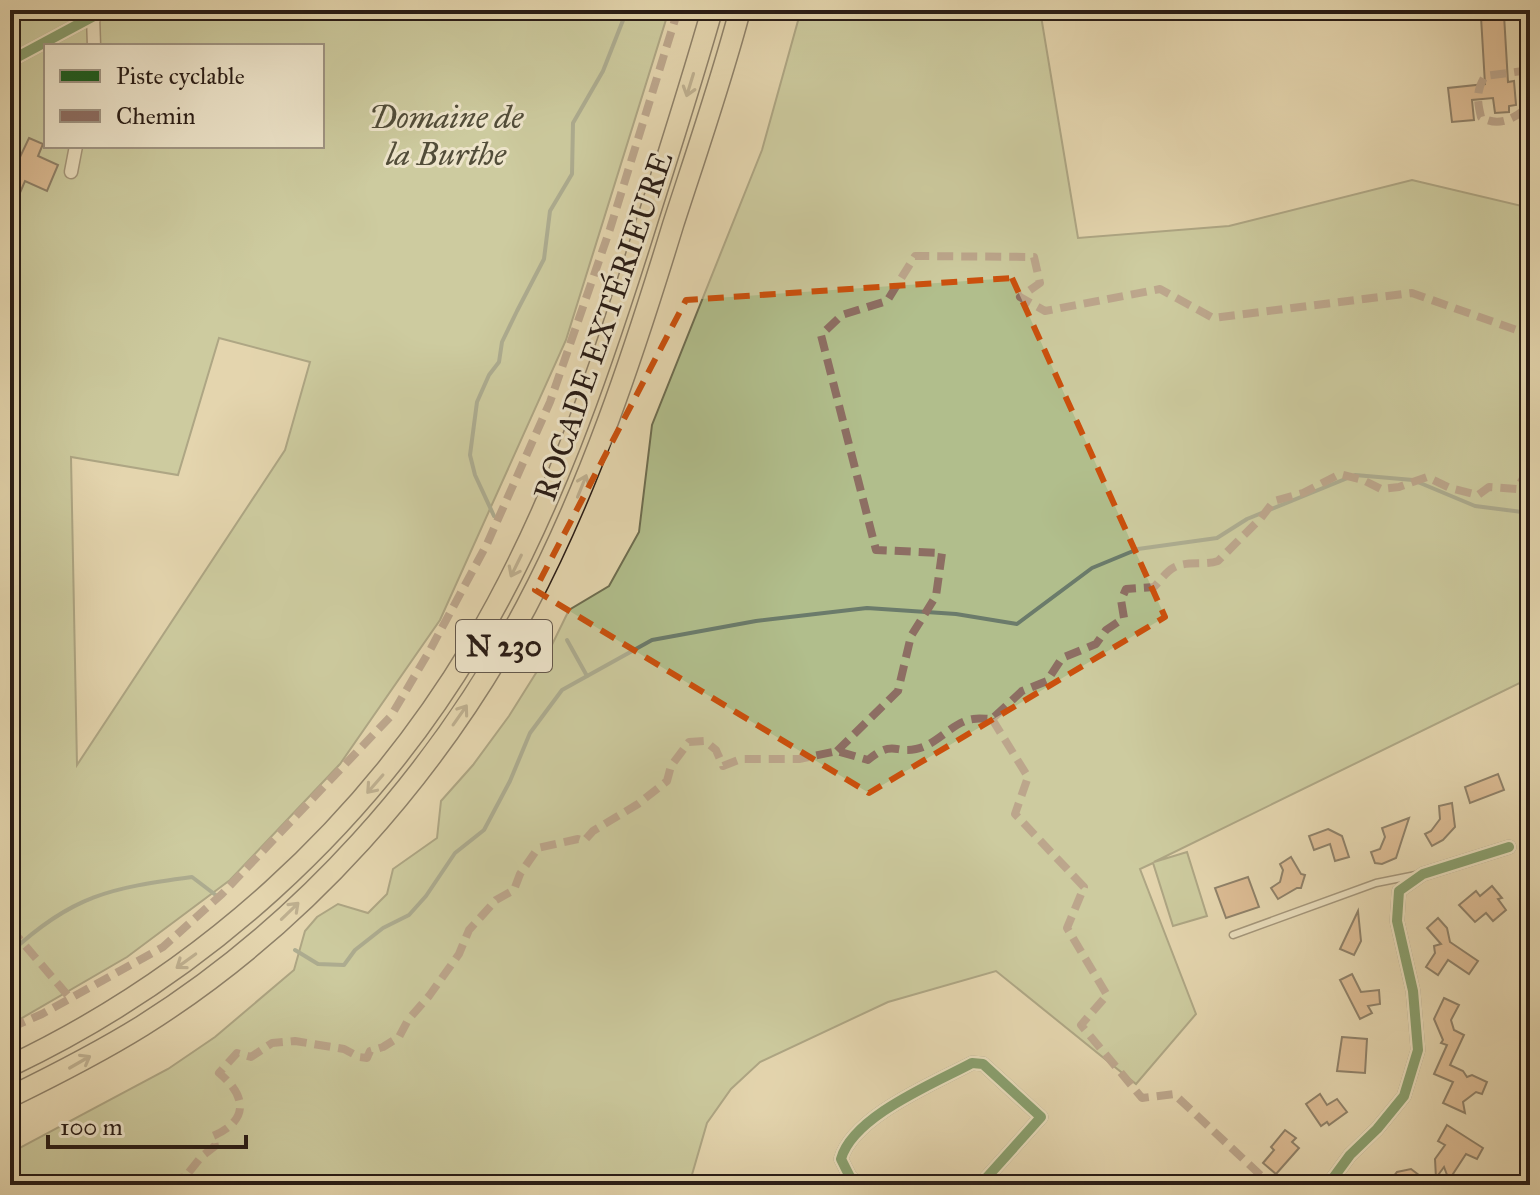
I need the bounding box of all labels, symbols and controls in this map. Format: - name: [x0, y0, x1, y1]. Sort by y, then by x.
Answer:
- legend: [44, 44, 324, 148]
- text: Piste cyclable: [116, 61, 245, 91]
- one-way arrow: [682, 72, 696, 97]
- park label: Domaine de la Burthe: [369, 98, 524, 174]
- text: Chemin: [116, 101, 195, 131]
- street label: ROCADE EXTÉRIEURE: [524, 146, 682, 506]
- one-way arrow: [576, 474, 591, 499]
- one-way arrow: [508, 553, 523, 577]
- road number: N 230: [456, 620, 552, 672]
- one-way arrow: [452, 704, 468, 726]
- one-way arrow: [367, 773, 385, 793]
- one-way arrow: [280, 901, 300, 920]
- one-way arrow: [176, 953, 198, 969]
- one-way arrow: [67, 1054, 91, 1069]
- scale bar: [48, 1099, 246, 1149]
- text: 100 m: [60, 1112, 123, 1142]

